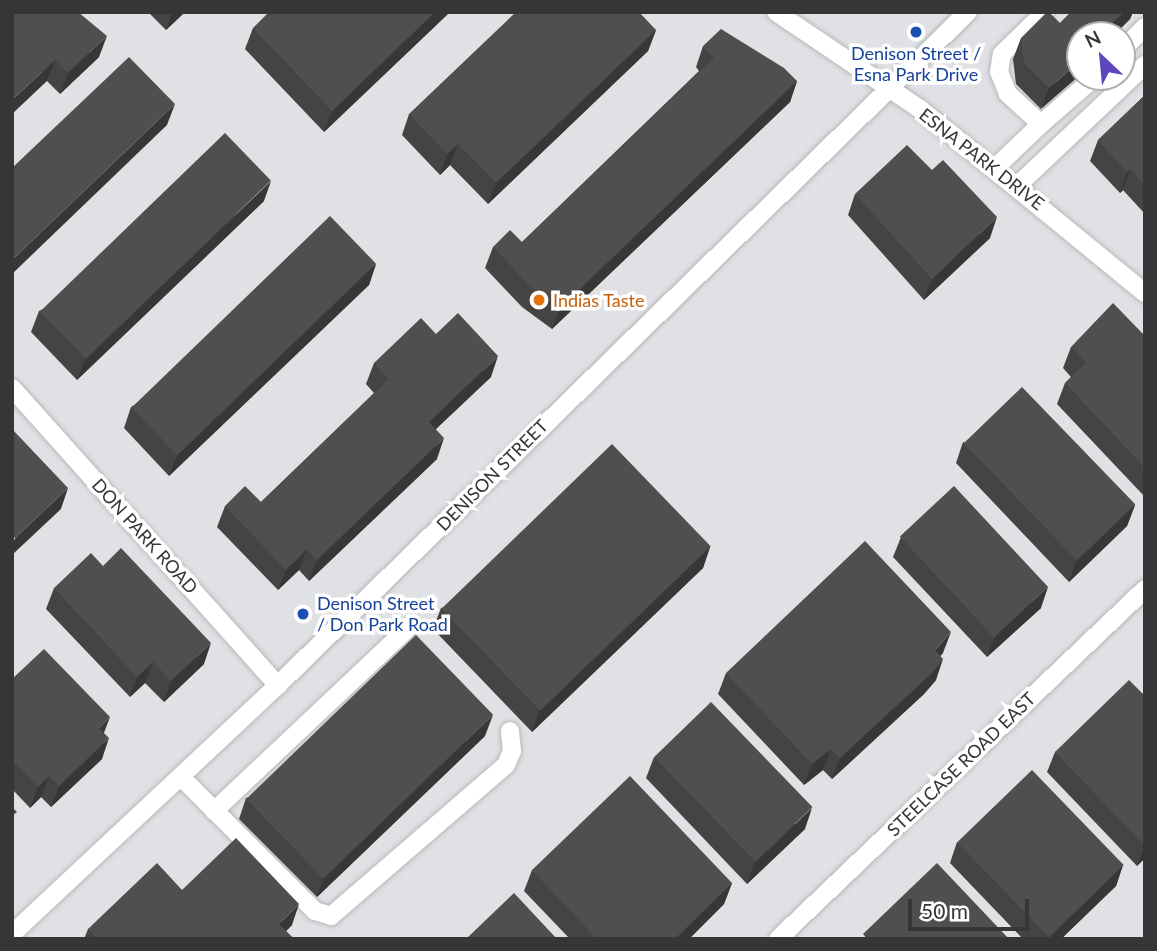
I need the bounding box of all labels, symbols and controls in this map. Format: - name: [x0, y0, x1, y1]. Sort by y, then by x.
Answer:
- north arrow: [1066, 21, 1136, 91]
- marker: Denison Street / Esna Park Drive: [908, 24, 924, 40]
- text: N: [1081, 25, 1104, 52]
- place label: Denison Street / Esna Park Drive: [851, 43, 981, 86]
- street label: ESNA PARK DRIVE: [915, 103, 1049, 215]
- place label: Indias Taste: [553, 289, 645, 311]
- marker: Indias Taste: [531, 292, 547, 308]
- street label: DENISON STREET: [432, 415, 552, 535]
- street label: DON PARK ROAD: [88, 474, 202, 598]
- place label: Denison Street / Don Park Road: [317, 593, 448, 636]
- marker: Denison Street / Don Park Road: [295, 606, 311, 622]
- street label: STEELCASE ROAD EAST: [882, 688, 1040, 840]
- scale bar: [912, 884, 1033, 928]
- text: 50 m: [921, 898, 968, 923]

